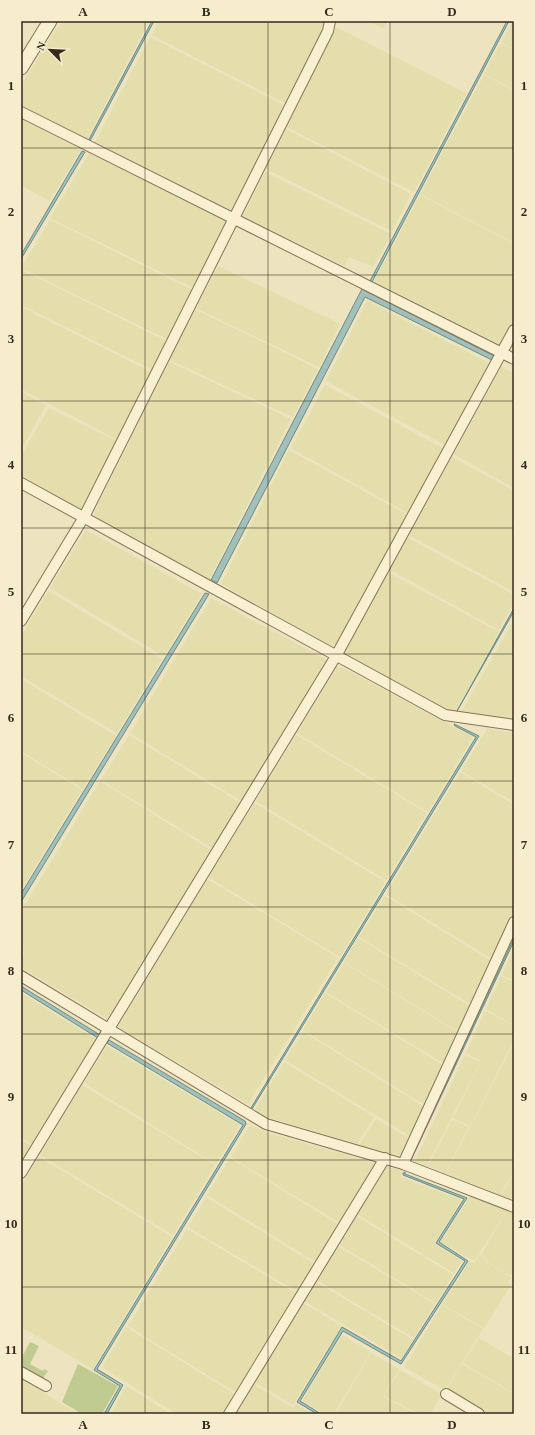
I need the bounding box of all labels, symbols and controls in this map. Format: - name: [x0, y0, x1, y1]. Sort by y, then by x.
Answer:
- text: A: [78, 4, 88, 19]
- text: B: [202, 4, 211, 19]
- text: C: [324, 4, 334, 19]
- text: D: [447, 4, 457, 19]
- north arrow: [30, 30, 70, 70]
- text: N: [34, 40, 48, 52]
- text: 1: [8, 78, 14, 93]
- text: 1: [521, 78, 527, 93]
- text: 2: [8, 204, 14, 219]
- text: 2: [521, 204, 527, 219]
- text: 3: [8, 331, 15, 346]
- text: 3: [521, 331, 528, 346]
- text: 4: [8, 457, 15, 472]
- text: 4: [521, 457, 528, 472]
- text: 5: [8, 584, 15, 599]
- text: 5: [521, 584, 528, 599]
- text: 6: [8, 710, 15, 725]
- text: 6: [521, 710, 528, 725]
- text: 7: [8, 837, 15, 852]
- text: 7: [521, 837, 528, 852]
- text: 8: [8, 963, 15, 978]
- text: 8: [521, 963, 528, 978]
- text: 9: [8, 1089, 15, 1104]
- text: 9: [521, 1089, 528, 1104]
- text: 10: [5, 1216, 18, 1231]
- text: 10: [518, 1216, 531, 1231]
- text: 11: [5, 1342, 17, 1357]
- text: 11: [518, 1342, 530, 1357]
- text: A: [78, 1417, 88, 1432]
- text: B: [202, 1417, 211, 1432]
- text: C: [324, 1417, 334, 1432]
- text: D: [447, 1417, 457, 1432]

